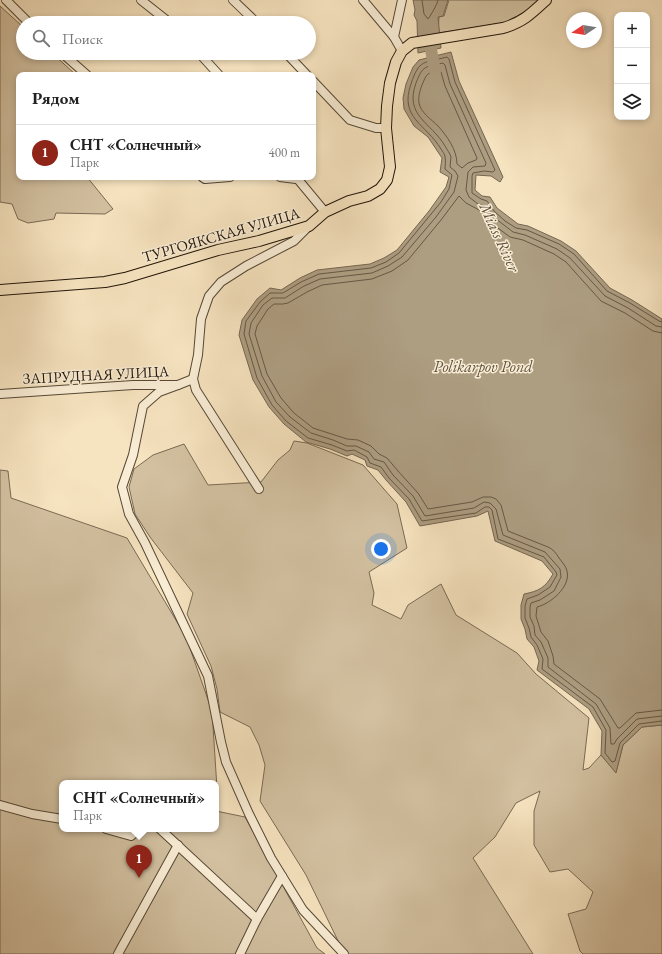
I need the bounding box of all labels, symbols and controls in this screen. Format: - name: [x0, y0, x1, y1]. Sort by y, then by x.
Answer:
- north arrow: [566, 12, 602, 48]
- map controls: [614, 12, 650, 120]
- button: +: [614, 12, 650, 48]
- search box: [16, 16, 316, 60]
- icon: search: [30, 27, 52, 49]
- text: Поиск: [62, 29, 103, 48]
- button: −: [614, 48, 650, 84]
- button: layers: [614, 84, 650, 120]
- text: Рядом: [32, 87, 80, 109]
- text: СНТ «Солнечный»: [70, 135, 202, 154]
- text: 1: [42, 144, 48, 161]
- text: 400 m: [269, 144, 300, 161]
- text: Парк: [70, 154, 99, 171]
- water label: Miass River: [474, 198, 525, 276]
- street label: ТУРГОЯКСКАЯ УЛИЦА: [140, 203, 302, 266]
- water label: Polikarpov Pond: [433, 356, 533, 377]
- street label: ЗАПРУДНАЯ УЛИЦА: [22, 361, 170, 388]
- your location: [371, 539, 391, 559]
- popup: [59, 780, 219, 832]
- text: СНТ «Солнечный»: [73, 788, 205, 807]
- text: Парк: [73, 807, 102, 824]
- pin: 1: [126, 845, 152, 878]

